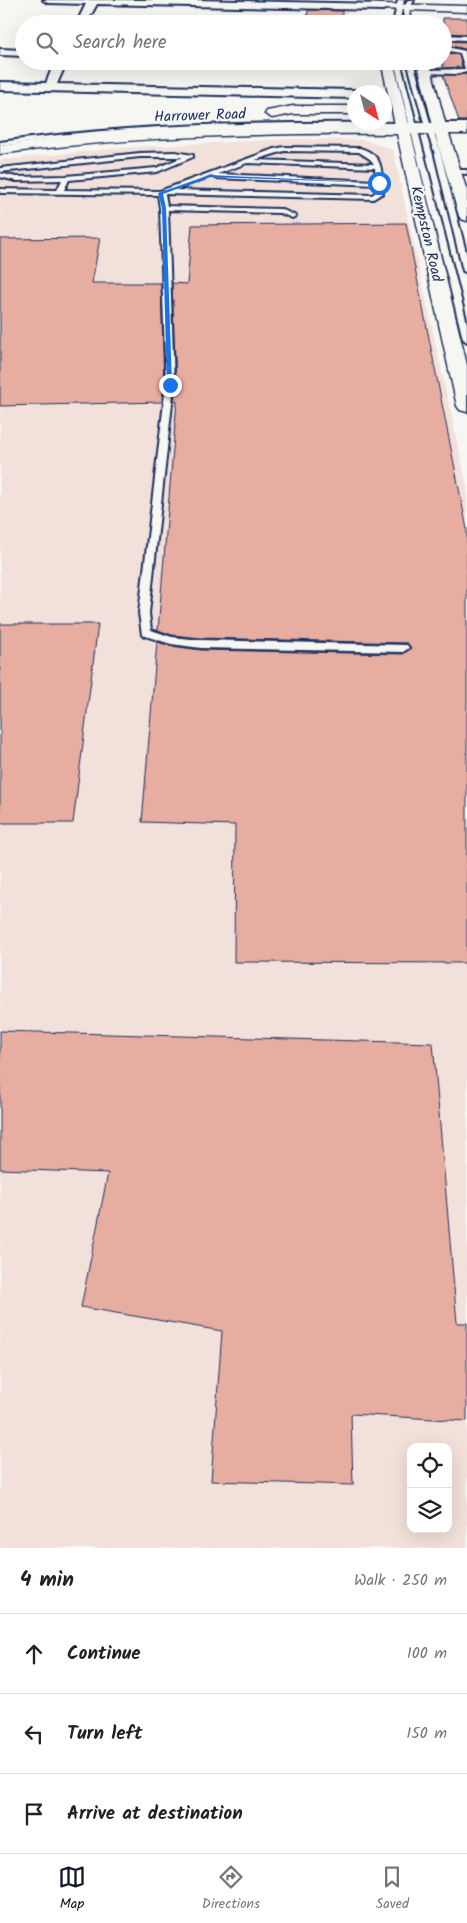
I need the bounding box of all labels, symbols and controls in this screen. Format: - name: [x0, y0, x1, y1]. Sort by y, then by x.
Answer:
- search box: [15, 15, 452, 70]
- text: Search here: [73, 28, 167, 58]
- icon: search: [33, 29, 61, 57]
- north arrow: [347, 85, 392, 130]
- street label: Harrower Road: [154, 102, 247, 130]
- route start: [368, 172, 391, 195]
- street label: Kempston Road: [403, 184, 449, 285]
- route end: [159, 374, 182, 397]
- map controls: [407, 1443, 452, 1533]
- button: locate: [407, 1443, 452, 1488]
- button: layers: [407, 1488, 452, 1533]
- text: 4 min: [20, 1564, 74, 1597]
- text: Walk · 250 m: [354, 1568, 447, 1593]
- text: Continue: [67, 1639, 140, 1669]
- icon: ahead: [20, 1640, 48, 1668]
- text: 100 m: [407, 1641, 447, 1666]
- text: Turn left: [67, 1719, 142, 1749]
- icon: left: [20, 1720, 48, 1748]
- text: 150 m: [406, 1721, 447, 1746]
- text: Arrive at destination: [67, 1799, 243, 1829]
- icon: arrive: [20, 1800, 48, 1828]
- tab: Map: [58, 1863, 86, 1915]
- tab: Directions: [202, 1863, 260, 1915]
- tab: Saved: [376, 1863, 409, 1915]

